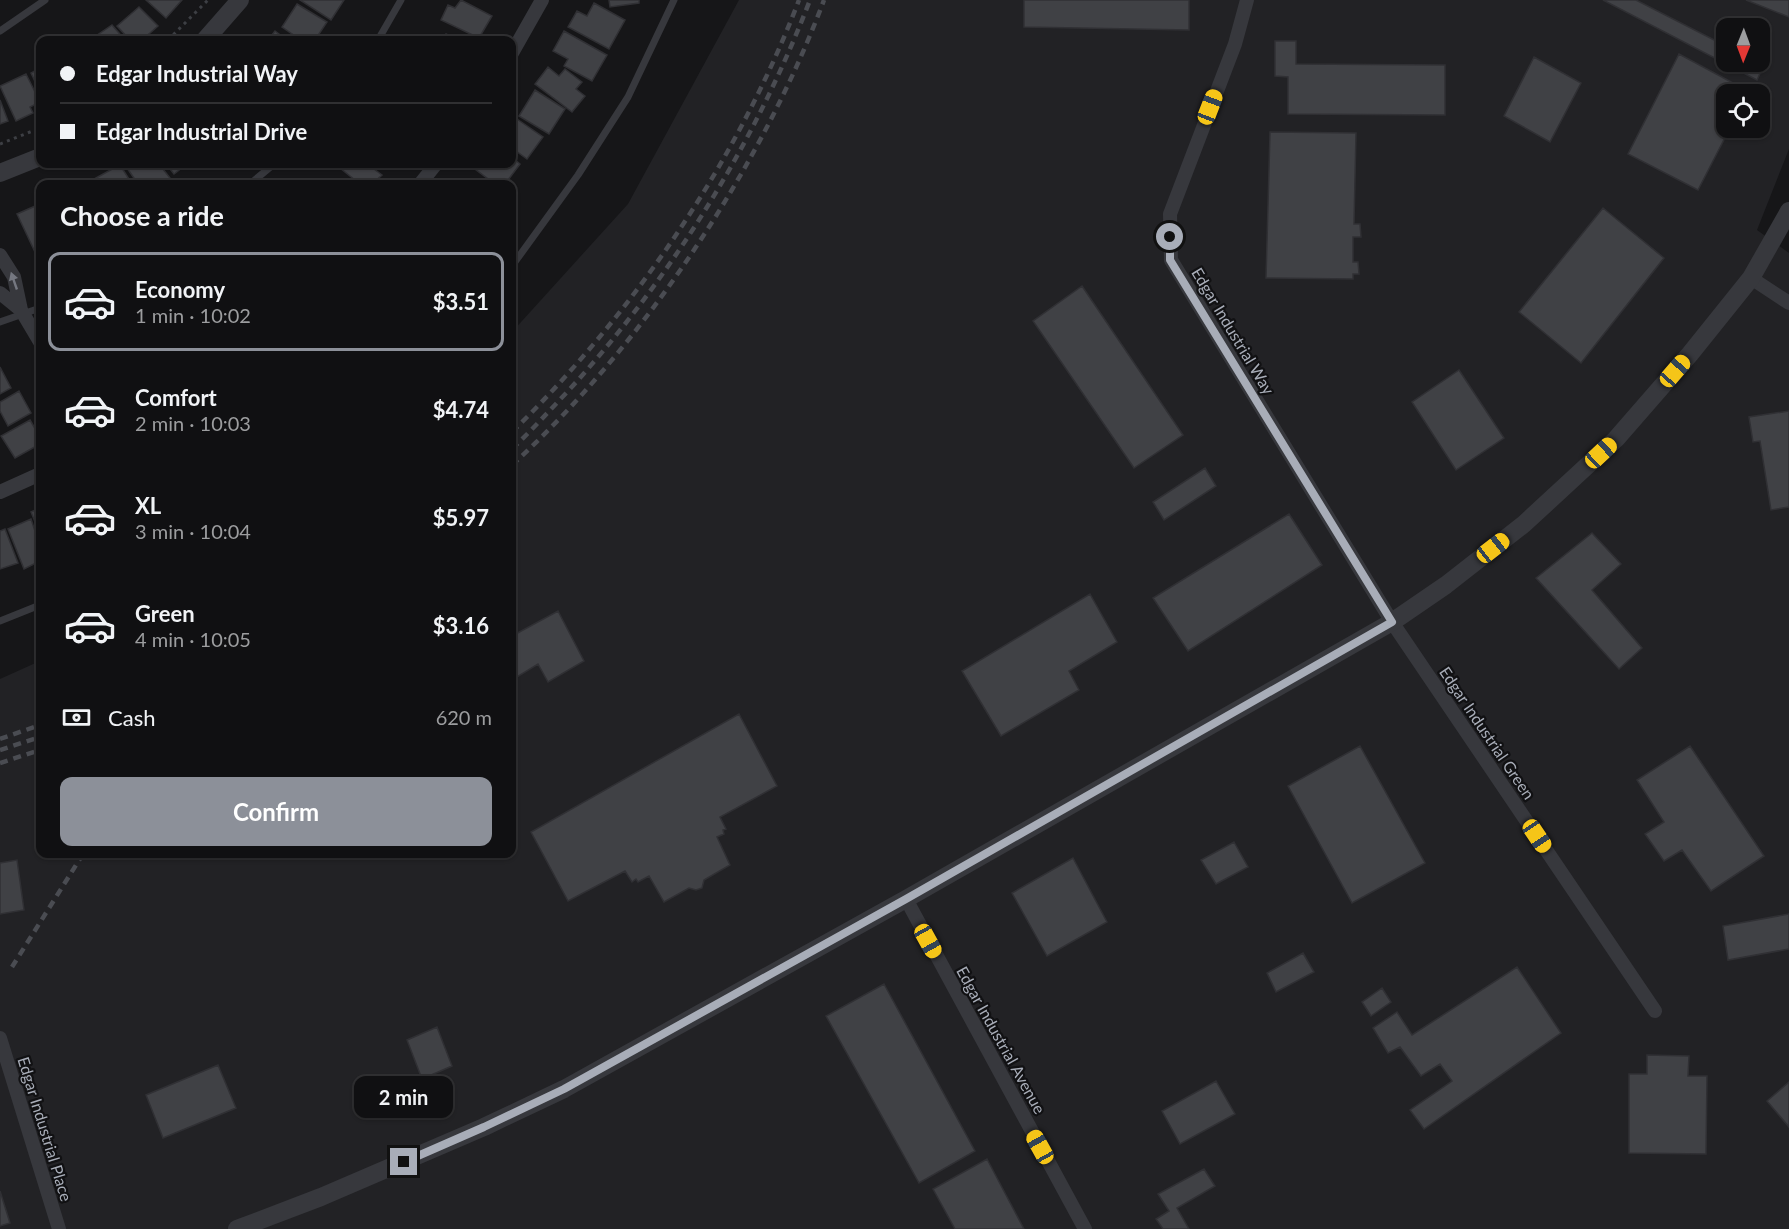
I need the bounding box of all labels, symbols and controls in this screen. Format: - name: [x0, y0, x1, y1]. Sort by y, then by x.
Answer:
- north arrow: [1716, 18, 1770, 72]
- map controls: [1716, 18, 1770, 138]
- text: Edgar Industrial Way: [96, 60, 298, 87]
- button: locate: [1716, 84, 1770, 138]
- car: [1195, 87, 1225, 127]
- text: Edgar Industrial Drive: [96, 118, 307, 145]
- text: Choose a ride: [60, 199, 224, 232]
- route start: [1156, 223, 1183, 250]
- street label: Edgar Industrial Way: [1188, 264, 1279, 398]
- one-way arrow: [8, 272, 18, 290]
- icon: car: [63, 275, 117, 329]
- text: Economy: [135, 276, 225, 303]
- text: $3.51: [433, 288, 489, 315]
- text: 1 min · 10:02: [135, 303, 251, 327]
- car: [1656, 352, 1694, 390]
- icon: car: [63, 383, 117, 437]
- text: Comfort: [135, 384, 217, 411]
- text: $4.74: [433, 396, 489, 423]
- text: 2 min · 10:03: [135, 411, 251, 435]
- car: [1582, 434, 1620, 472]
- icon: car: [63, 491, 117, 545]
- text: XL: [135, 492, 161, 519]
- text: $5.97: [433, 504, 489, 531]
- text: 3 min · 10:04: [135, 519, 251, 543]
- car: [1473, 530, 1513, 566]
- icon: car: [63, 599, 117, 653]
- text: Green: [135, 600, 195, 627]
- text: $3.16: [433, 612, 489, 639]
- text: 4 min · 10:05: [135, 627, 251, 651]
- street label: Edgar Industrial Green: [1436, 663, 1539, 803]
- icon: cash: [60, 701, 93, 734]
- text: Cash: [108, 704, 155, 731]
- text: 620 m: [436, 705, 492, 729]
- button: Confirm: [60, 777, 492, 846]
- car: [1519, 816, 1555, 856]
- car: [911, 921, 945, 961]
- street label: Edgar Industrial Avenue: [953, 963, 1050, 1117]
- street label: Edgar Industrial Place: [14, 1054, 77, 1203]
- callout: 2 min: [354, 1075, 454, 1117]
- text: 2 min: [379, 1085, 428, 1109]
- car: [1023, 1127, 1057, 1167]
- route end: [390, 1148, 417, 1175]

